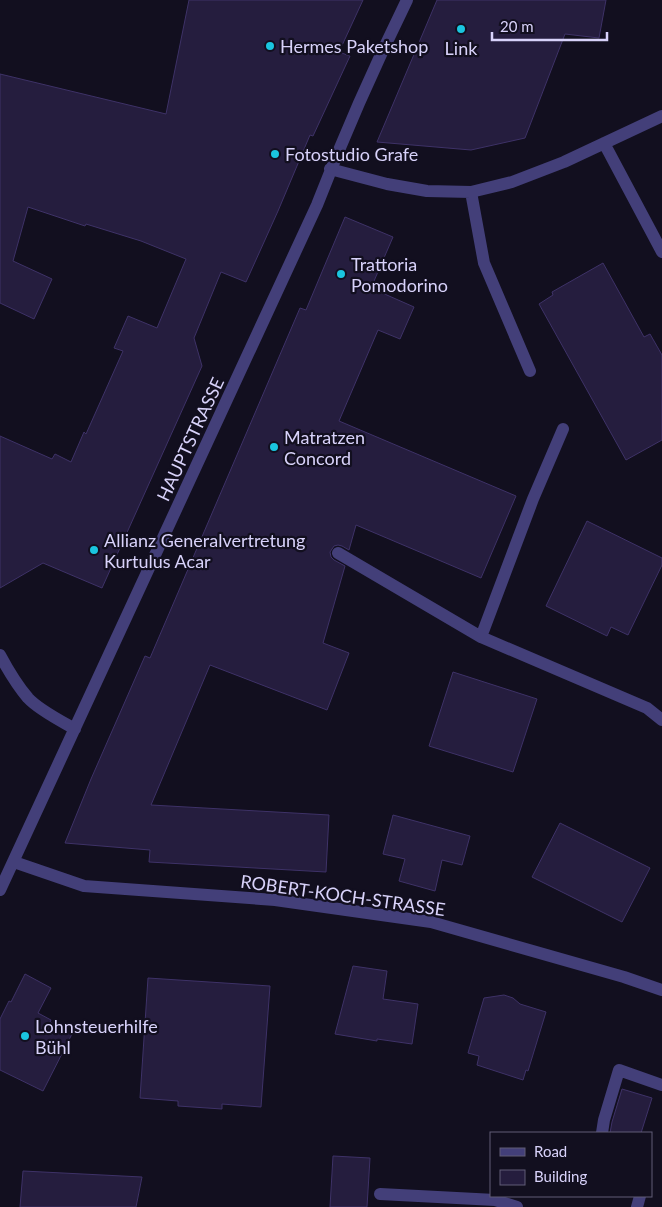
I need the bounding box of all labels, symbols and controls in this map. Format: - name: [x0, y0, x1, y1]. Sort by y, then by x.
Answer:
- scale bar: [492, 10, 607, 42]
- text: 20 m: [500, 17, 534, 35]
- marker: Link: [455, 23, 467, 35]
- place label: Hermes Paketshop: [280, 35, 428, 57]
- place label: Link: [445, 37, 478, 59]
- marker: Hermes Paketshop: [264, 40, 276, 52]
- place label: Fotostudio Grafe: [285, 143, 418, 165]
- marker: Fotostudio Grafe: [269, 148, 281, 160]
- place label: Trattoria Pomodorino: [351, 253, 448, 296]
- marker: Trattoria Pomodorino: [335, 268, 347, 280]
- street label: HAUPTSTRASSE: [152, 374, 228, 504]
- place label: Matratzen Concord: [284, 426, 365, 469]
- marker: Matratzen Concord: [268, 441, 280, 453]
- place label: Allianz Generalvertretung Kurtulus Acar: [104, 529, 305, 572]
- marker: Allianz Generalvertretung Kurtulus Acar: [88, 544, 100, 556]
- street label: ROBERT-KOCH-STRASSE: [239, 870, 447, 920]
- place label: Lohnsteuerhilfe Bühl: [35, 1015, 158, 1058]
- marker: Lohnsteuerhilfe Bühl: [19, 1030, 31, 1042]
- legend: [490, 1132, 652, 1197]
- text: Road: [534, 1142, 567, 1160]
- text: Building: [534, 1167, 587, 1185]

